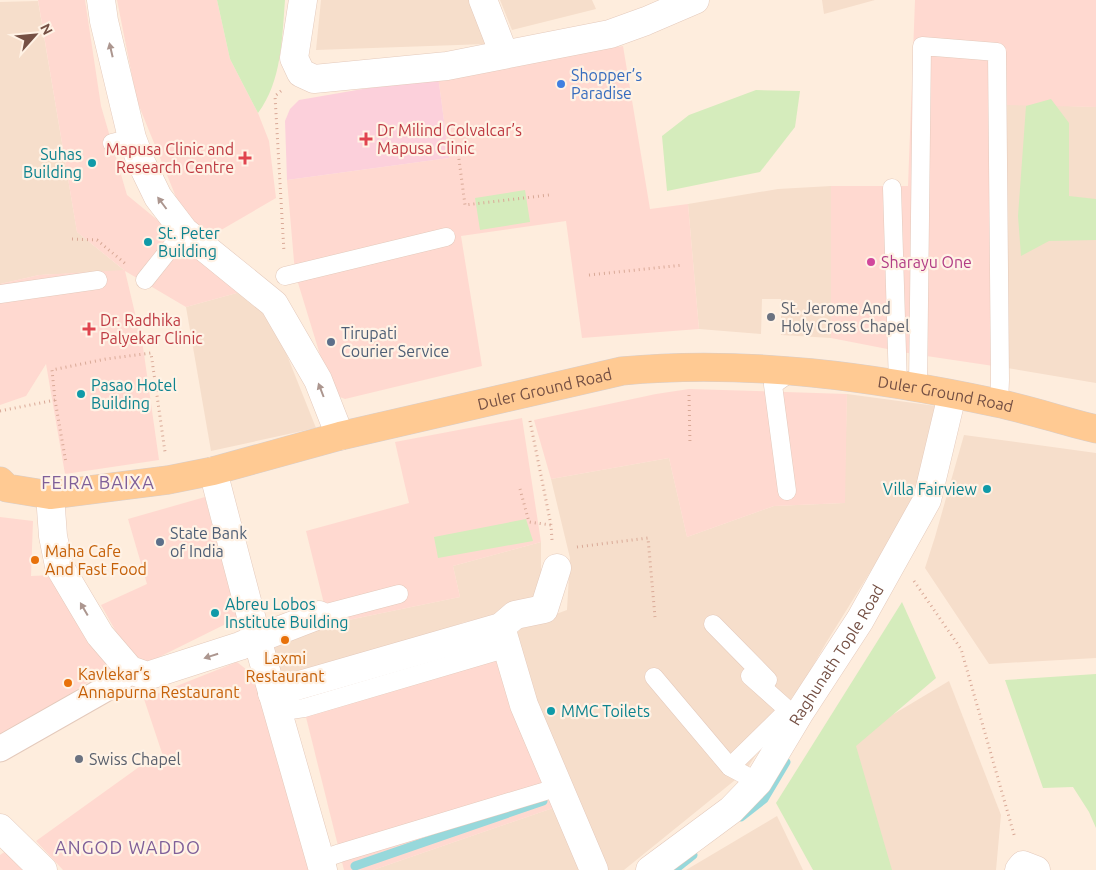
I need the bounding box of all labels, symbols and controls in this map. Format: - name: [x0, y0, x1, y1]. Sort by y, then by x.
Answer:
- north arrow: [10, 10, 60, 60]
- text: N: [37, 21, 56, 37]
- one-way arrow: [107, 42, 115, 57]
- place label: Shopper’s Paradise: [571, 66, 642, 102]
- marker: Shopper’s Paradise: [555, 78, 567, 90]
- place label: Dr Milind Colvalcar’s Mapusa Clinic: [377, 121, 522, 157]
- marker: Dr Milind Colvalcar’s Mapusa Clinic: [359, 132, 373, 146]
- place label: Mapusa Clinic and Research Centre: [106, 140, 234, 176]
- place label: Suhas Building: [23, 145, 82, 181]
- marker: Mapusa Clinic and Research Centre: [238, 151, 252, 165]
- marker: Suhas Building: [86, 157, 98, 169]
- one-way arrow: [157, 197, 168, 210]
- place label: St. Peter Building: [158, 224, 220, 260]
- marker: St. Peter Building: [142, 236, 154, 248]
- place label: Sharayu One: [881, 253, 972, 271]
- marker: Sharayu One: [865, 256, 877, 268]
- place label: St. Jerome And Holy Cross Chapel: [781, 299, 909, 335]
- place label: Dr. Radhika Palyekar Clinic: [100, 311, 203, 347]
- marker: St. Jerome And Holy Cross Chapel: [765, 311, 777, 323]
- marker: Dr. Radhika Palyekar Clinic: [82, 322, 96, 336]
- place label: Tirupati Courier Service: [341, 324, 449, 360]
- marker: Tirupati Courier Service: [325, 336, 337, 348]
- street label: Duler Ground Road: [476, 365, 614, 413]
- street label: Duler Ground Road: [877, 372, 1015, 415]
- place label: Pasao Hotel Building: [91, 376, 177, 412]
- one-way arrow: [317, 383, 325, 398]
- marker: Pasao Hotel Building: [75, 388, 87, 400]
- district label: FEIRA BAIXA: [41, 472, 155, 492]
- place label: Villa Fairview: [883, 480, 978, 498]
- marker: Villa Fairview: [981, 483, 993, 495]
- place label: State Bank of India: [170, 524, 247, 560]
- marker: State Bank of India: [154, 536, 166, 548]
- place label: Maha Cafe And Fast Food: [45, 542, 147, 578]
- marker: Maha Cafe And Fast Food: [29, 554, 41, 566]
- street label: Raghunath Tople Road: [785, 581, 887, 728]
- place label: Abreu Lobos Institute Building: [225, 595, 349, 631]
- one-way arrow: [79, 602, 88, 615]
- marker: Abreu Lobos Institute Building: [209, 607, 221, 619]
- marker: Laxmi Restaurant: [279, 634, 291, 646]
- place label: Laxmi Restaurant: [245, 649, 325, 685]
- one-way arrow: [203, 652, 218, 660]
- place label: Kavlekar’s Annapurna Restaurant: [78, 665, 240, 701]
- marker: Kavlekar’s Annapurna Restaurant: [62, 677, 74, 689]
- place label: MMC Toilets: [561, 702, 650, 720]
- marker: MMC Toilets: [545, 705, 557, 717]
- place label: Swiss Chapel: [89, 750, 181, 768]
- marker: Swiss Chapel: [73, 753, 85, 765]
- district label: ANGOD WADDO: [55, 837, 201, 857]

